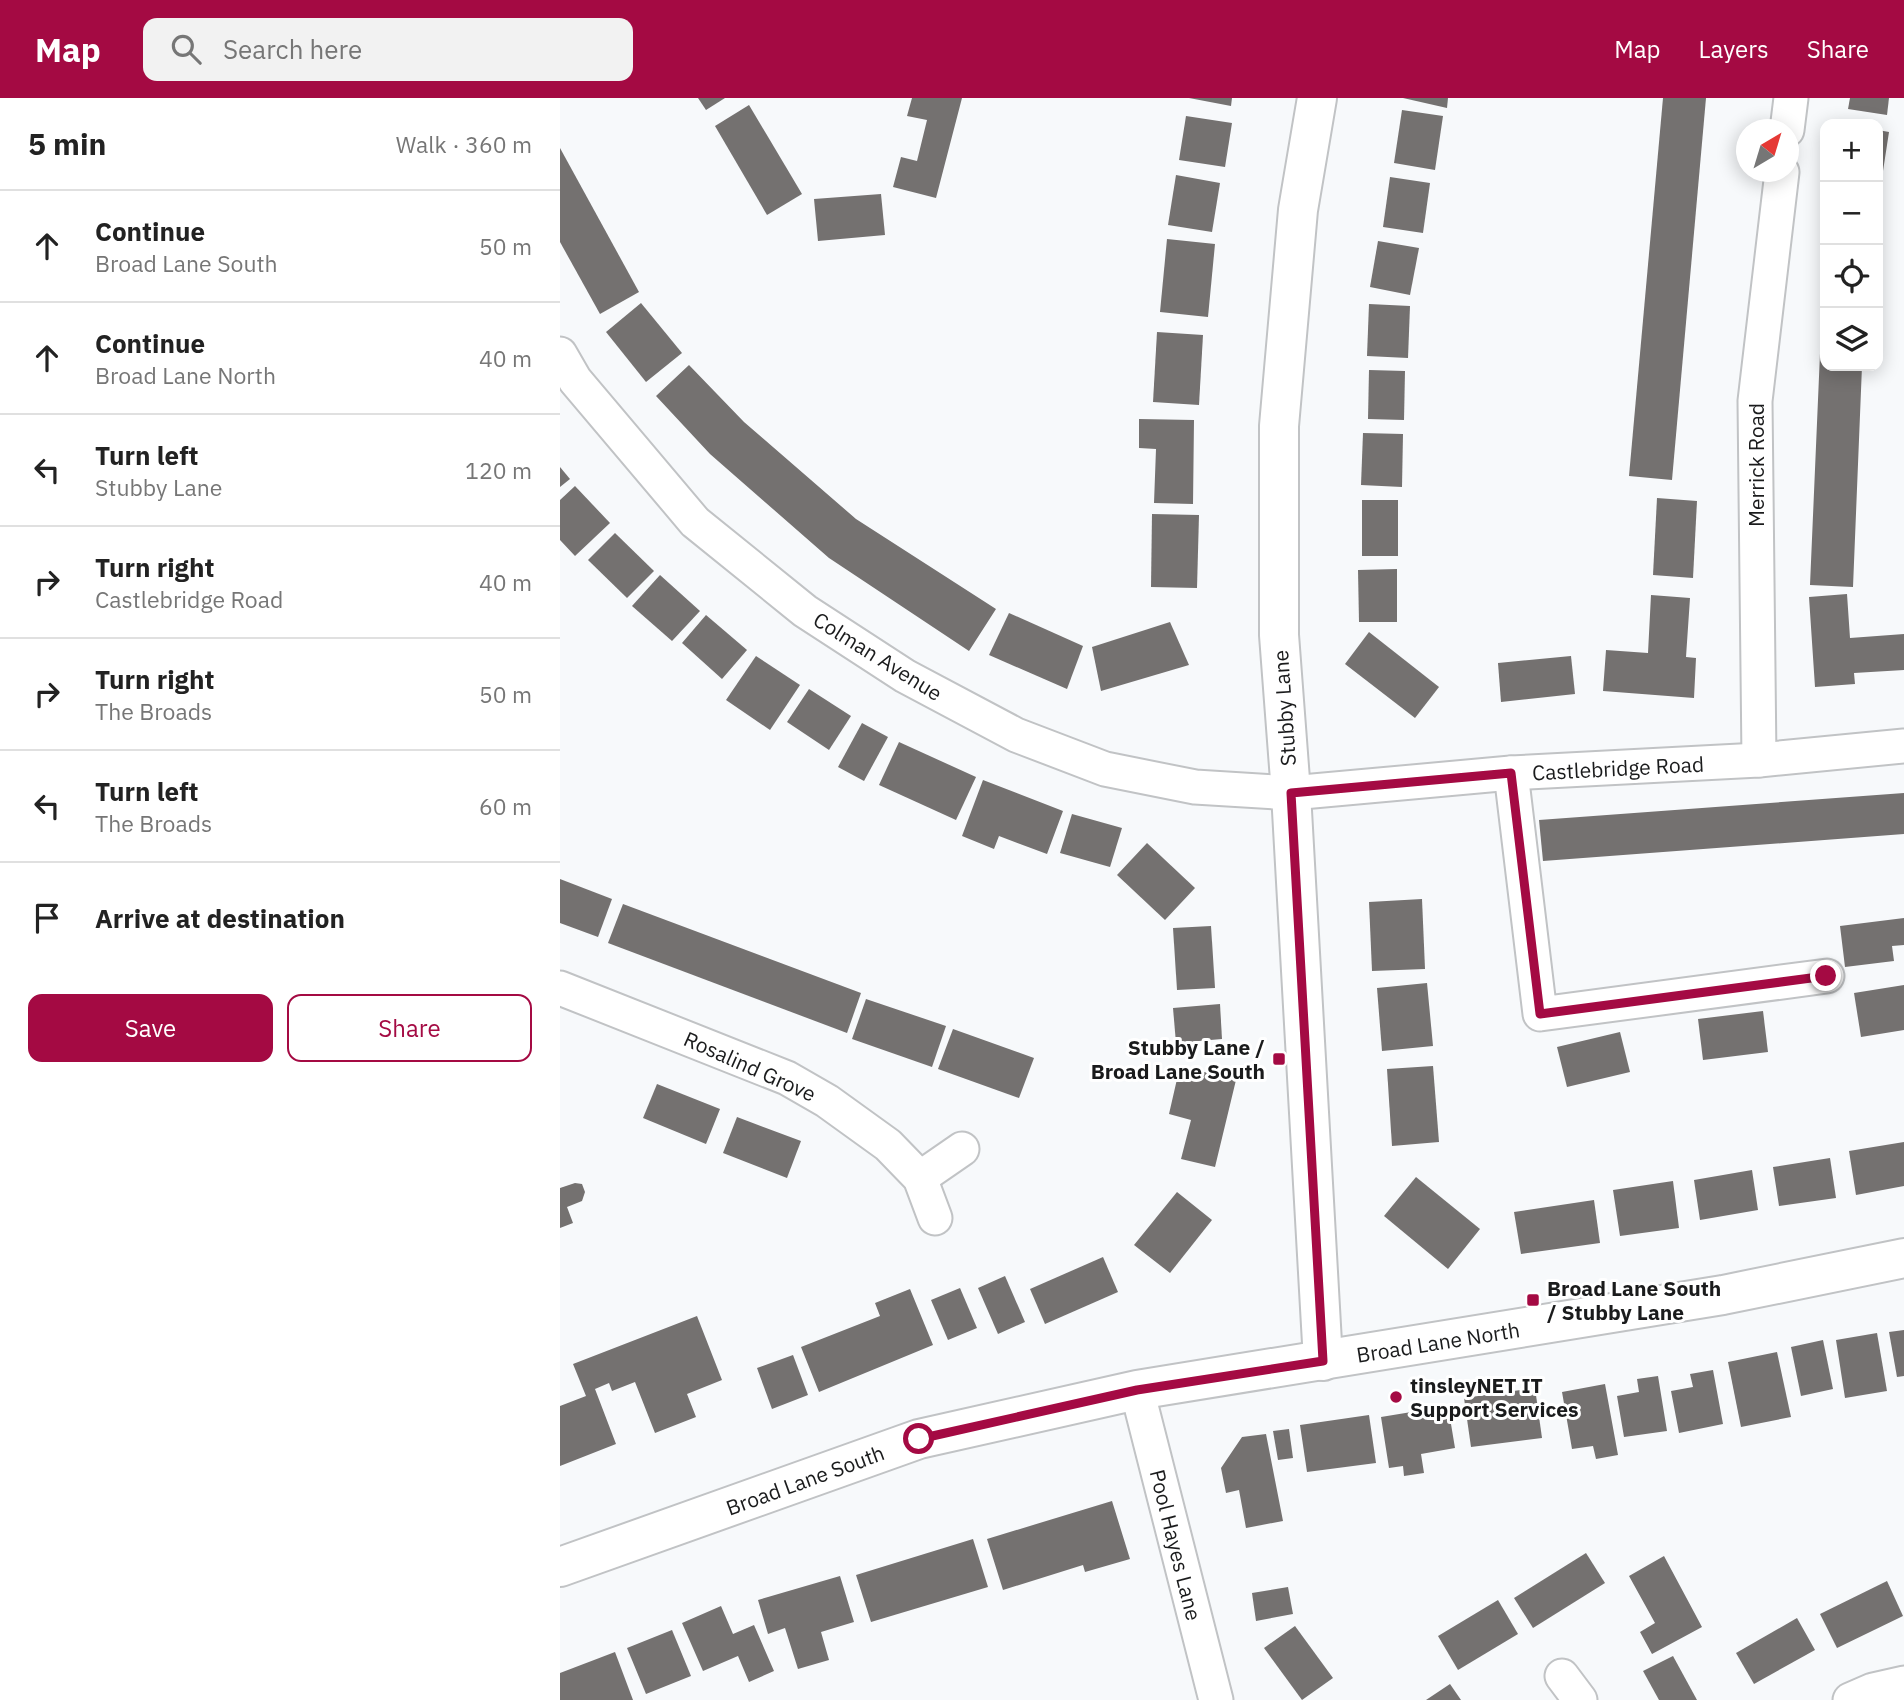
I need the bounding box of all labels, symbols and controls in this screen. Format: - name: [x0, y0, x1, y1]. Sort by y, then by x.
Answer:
- search box: [143, 18, 633, 81]
- text: Map: [35, 28, 101, 71]
- icon: search: [167, 30, 205, 68]
- text: Search here: [223, 32, 362, 66]
- text: Map: [1614, 33, 1661, 65]
- text: Layers: [1699, 33, 1769, 65]
- text: Share: [1807, 33, 1869, 65]
- north arrow: [1736, 119, 1799, 182]
- map controls: [1820, 119, 1883, 371]
- button: +: [1820, 119, 1883, 182]
- text: 5 min: [28, 124, 106, 163]
- text: Walk · 360 m: [396, 129, 532, 159]
- button: −: [1820, 182, 1883, 245]
- text: Continue: [95, 214, 205, 248]
- icon: ahead: [28, 227, 66, 265]
- text: 50 m: [479, 231, 532, 261]
- button: locate: [1820, 245, 1883, 308]
- text: Broad Lane South: [95, 248, 278, 278]
- button: layers: [1820, 308, 1883, 371]
- text: Continue: [95, 326, 205, 360]
- icon: ahead: [28, 339, 66, 377]
- text: 40 m: [479, 343, 532, 373]
- text: Broad Lane North: [95, 360, 276, 390]
- street label: Merrick Road: [1742, 403, 1770, 527]
- text: Turn left: [95, 438, 198, 472]
- icon: left: [28, 451, 66, 489]
- text: 120 m: [465, 455, 532, 485]
- text: Stubby Lane: [95, 472, 222, 502]
- text: Turn right: [95, 550, 214, 584]
- icon: right: [28, 563, 66, 601]
- text: 40 m: [479, 567, 532, 597]
- text: Castlebridge Road: [95, 584, 283, 614]
- street label: Colman Avenue: [808, 605, 948, 707]
- street label: Stubby Lane: [1266, 649, 1302, 767]
- text: Turn right: [95, 662, 214, 696]
- icon: right: [28, 675, 66, 713]
- text: 50 m: [479, 679, 532, 709]
- text: The Broads: [95, 696, 212, 726]
- street label: Castlebridge Road: [1531, 750, 1705, 786]
- text: Turn left: [95, 774, 198, 808]
- icon: left: [28, 787, 66, 825]
- text: 60 m: [479, 791, 532, 821]
- text: The Broads: [95, 808, 212, 838]
- icon: arrive: [28, 899, 66, 937]
- text: Arrive at destination: [95, 901, 345, 935]
- route end: [1810, 960, 1841, 991]
- button: Save: [28, 994, 273, 1062]
- button: Share: [287, 994, 532, 1062]
- street label: Rosalind Grove: [680, 1024, 820, 1108]
- place label: Stubby Lane / Broad Lane South: [1091, 1033, 1265, 1085]
- marker: Stubby Lane / Broad Lane South: [1271, 1051, 1287, 1067]
- place label: Broad Lane South / Stubby Lane: [1547, 1274, 1721, 1326]
- marker: Broad Lane South / Stubby Lane: [1525, 1292, 1541, 1308]
- street label: Broad Lane North: [1354, 1315, 1522, 1369]
- place label: tinsleyNET IT Support Services: [1410, 1371, 1579, 1423]
- marker: tinsleyNET IT Support Services: [1388, 1389, 1404, 1405]
- route start: [903, 1423, 934, 1454]
- street label: Broad Lane South: [722, 1438, 888, 1522]
- street label: Pool Hayes Lane: [1144, 1467, 1208, 1623]

